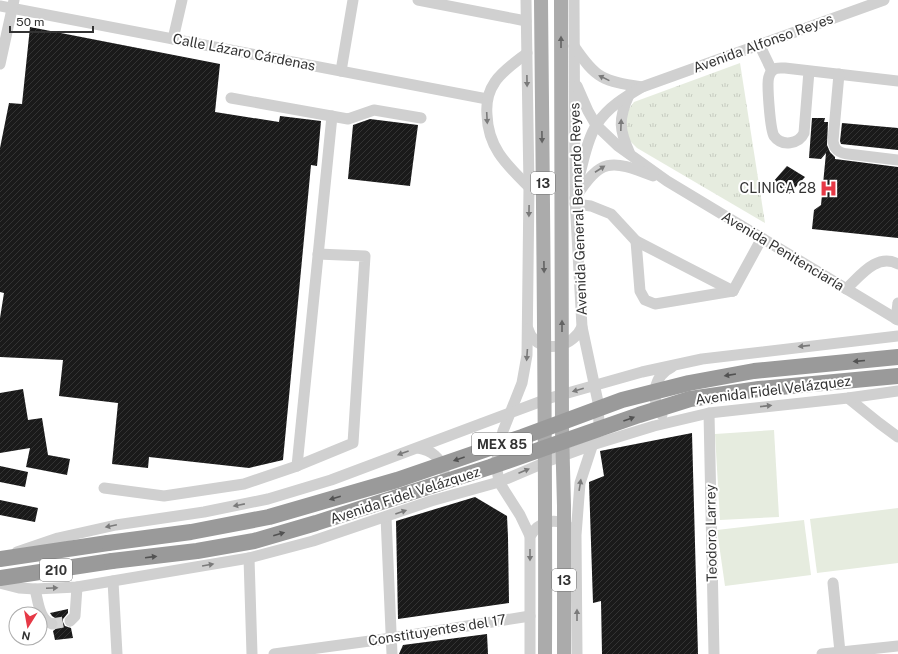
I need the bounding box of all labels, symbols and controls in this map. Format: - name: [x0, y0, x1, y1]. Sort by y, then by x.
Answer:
- scale bar: [10, 8, 93, 34]
- street label: Avenida Alfonso Reyes: [691, 10, 835, 76]
- text: 50 m: [16, 15, 44, 29]
- street label: Calle Lázaro Cárdenas: [171, 30, 317, 74]
- one-way arrow: [558, 35, 564, 48]
- one-way arrow: [524, 75, 530, 88]
- one-way arrow: [598, 75, 610, 81]
- street label: Avenida General Bernardo Reyes: [566, 102, 590, 316]
- one-way arrow: [484, 112, 490, 125]
- one-way arrow: [618, 119, 625, 131]
- one-way arrow: [539, 131, 546, 143]
- one-way arrow: [595, 165, 605, 173]
- road number: 13: [531, 172, 555, 194]
- hospital icon: CLINICA 28: [819, 178, 839, 198]
- place label: CLINICA 28: [740, 180, 816, 196]
- one-way arrow: [526, 205, 532, 218]
- street label: Avenida Penitenciaría: [719, 208, 847, 294]
- one-way arrow: [541, 261, 547, 274]
- one-way arrow: [559, 319, 565, 332]
- one-way arrow: [798, 343, 810, 350]
- one-way arrow: [523, 349, 530, 361]
- one-way arrow: [853, 357, 865, 364]
- street label: Avenida Fidel Velázquez: [694, 372, 852, 407]
- one-way arrow: [724, 372, 736, 378]
- one-way arrow: [571, 387, 583, 393]
- one-way arrow: [760, 403, 772, 410]
- one-way arrow: [623, 416, 635, 422]
- road number: MEX 85: [472, 433, 532, 455]
- one-way arrow: [396, 451, 408, 457]
- one-way arrow: [453, 456, 465, 462]
- street label: Avenida Fidel Velázquez: [328, 463, 482, 527]
- one-way arrow: [519, 468, 531, 474]
- one-way arrow: [577, 479, 583, 491]
- street label: Teodoro Larrey: [702, 483, 720, 582]
- one-way arrow: [329, 495, 341, 501]
- one-way arrow: [233, 502, 245, 508]
- one-way arrow: [395, 508, 407, 514]
- one-way arrow: [105, 524, 117, 530]
- one-way arrow: [273, 530, 285, 536]
- one-way arrow: [527, 549, 533, 562]
- one-way arrow: [145, 553, 157, 560]
- road number: 210: [40, 559, 72, 581]
- one-way arrow: [202, 562, 215, 568]
- road number: 13: [552, 569, 576, 591]
- one-way arrow: [46, 585, 59, 591]
- north arrow: [8, 606, 48, 646]
- one-way arrow: [574, 608, 580, 621]
- street label: Constituyentes del 17: [367, 611, 507, 649]
- text: N: [21, 629, 31, 643]

